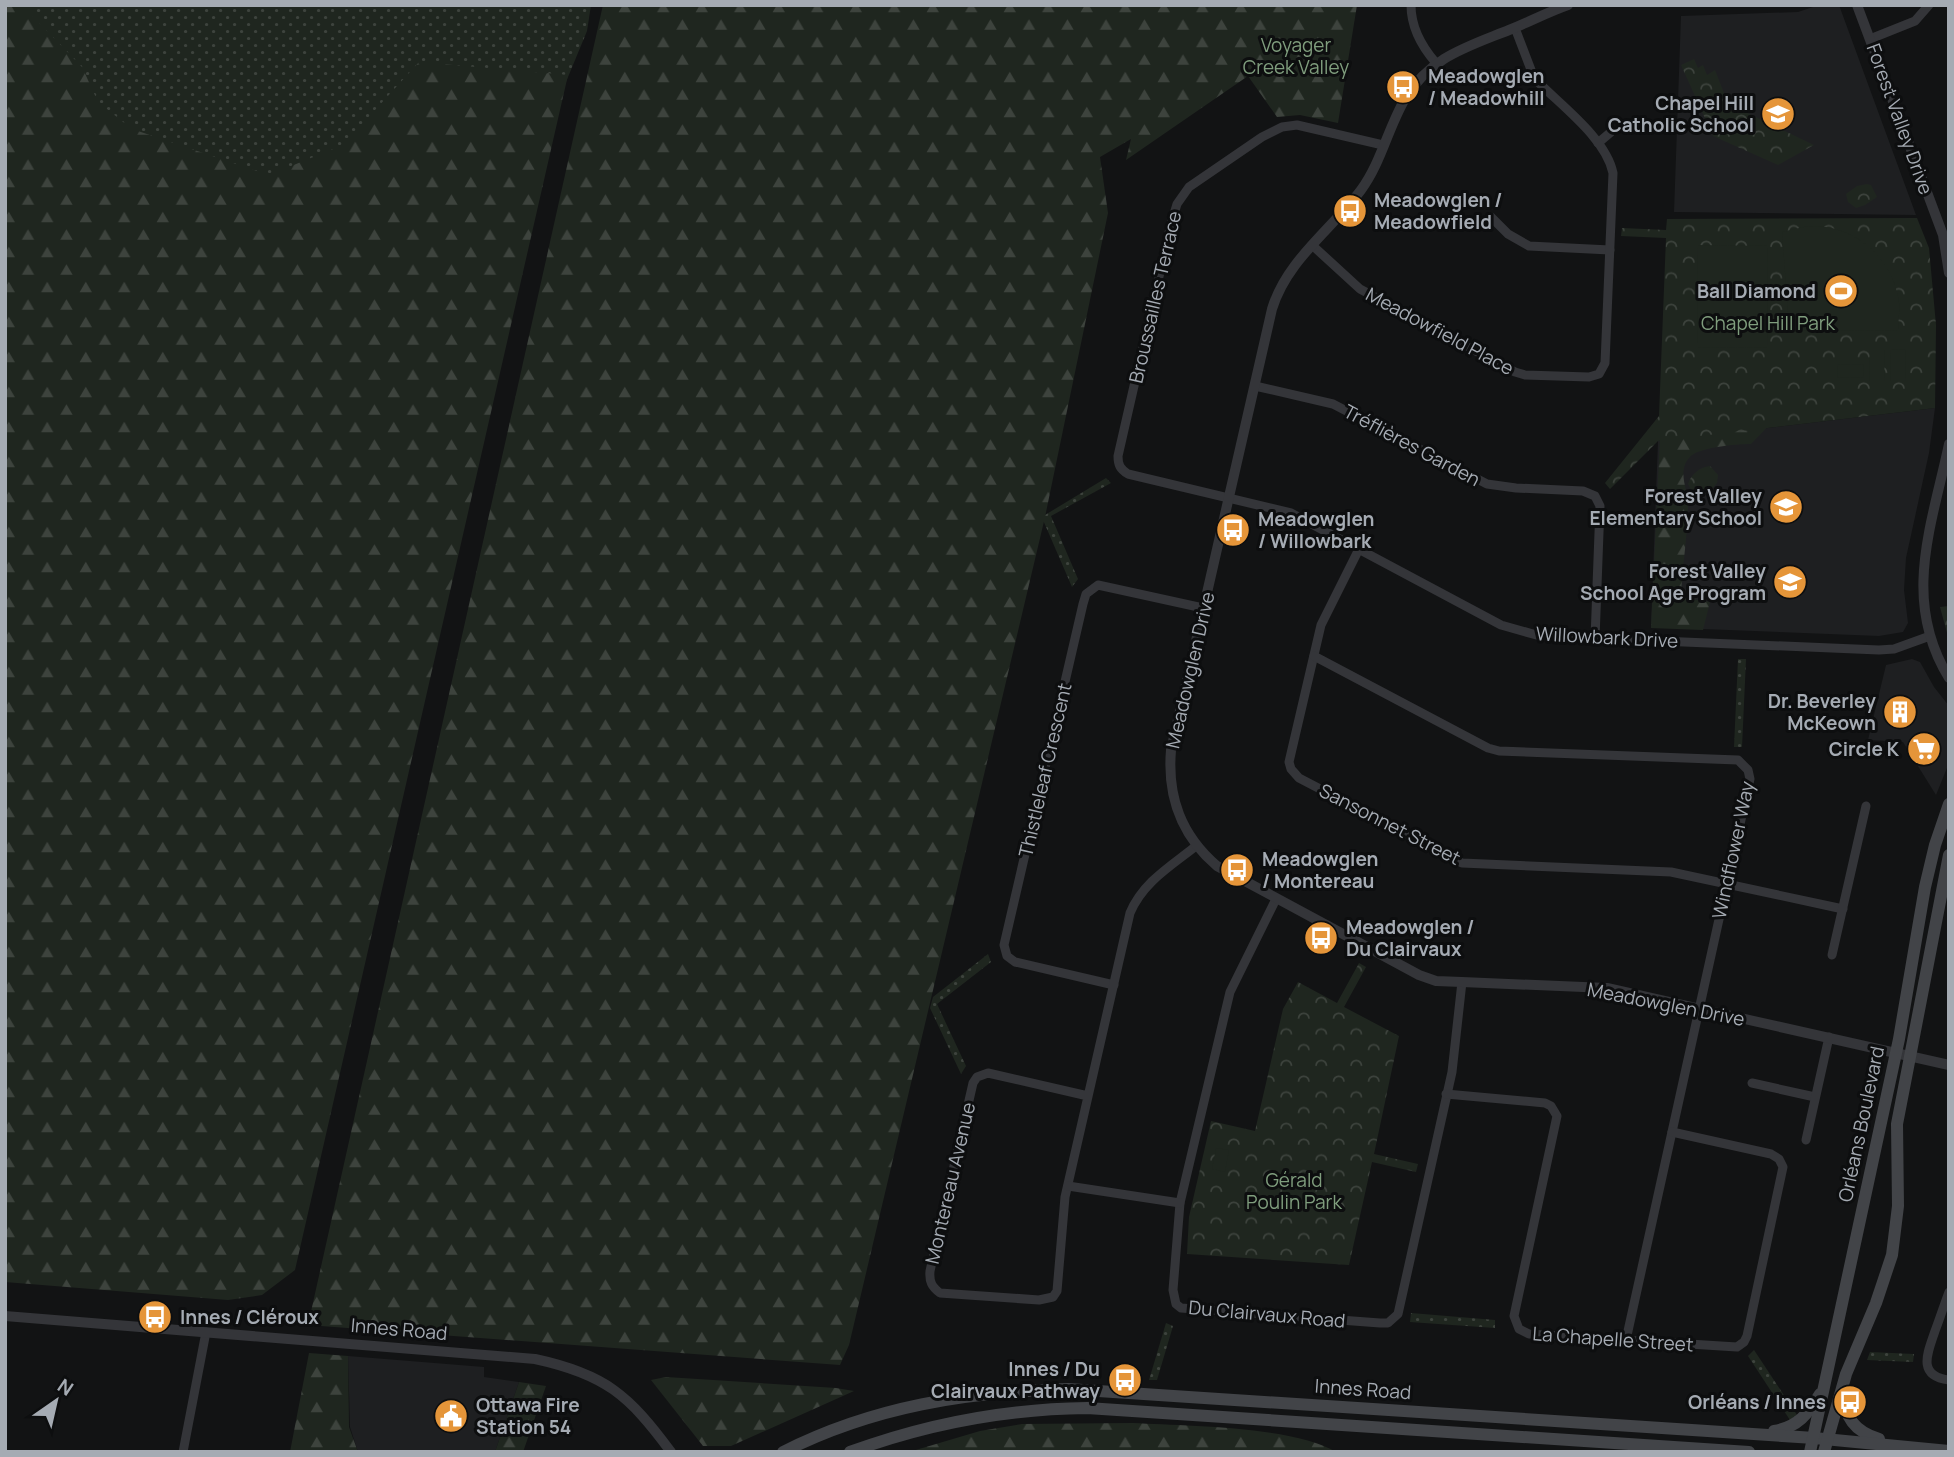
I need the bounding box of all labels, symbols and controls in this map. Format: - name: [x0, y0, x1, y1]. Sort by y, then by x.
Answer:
- park label: Voyager Creek Valley: [1243, 32, 1349, 80]
- street label: Forest Valley Drive: [1861, 40, 1939, 198]
- place label: Meadowglen / Meadowhill: [1428, 63, 1545, 111]
- bus stop icon: Meadowglen / Meadowhill: [1384, 68, 1422, 106]
- place label: Chapel Hill Catholic School: [1608, 90, 1754, 138]
- school or university icon: Chapel Hill Catholic School: [1759, 95, 1797, 133]
- place label: Meadowglen / Meadowfield: [1374, 187, 1503, 235]
- bus stop icon: Meadowglen / Meadowfield: [1331, 192, 1369, 230]
- street label: Broussailles Terrace: [1123, 208, 1187, 386]
- sports icon: Ball Diamond: [1822, 272, 1860, 310]
- place label: Ball Diamond: [1697, 278, 1816, 304]
- street label: Meadowfield Place: [1361, 281, 1519, 381]
- park label: Chapel Hill Park: [1701, 310, 1836, 336]
- street label: Tréflières Garden: [1339, 398, 1485, 492]
- place label: Forest Valley Elementary School: [1589, 483, 1762, 531]
- school or university icon: Forest Valley Elementary School: [1767, 488, 1805, 526]
- place label: Meadowglen / Willowbark: [1258, 506, 1374, 554]
- bus stop icon: Meadowglen / Willowbark: [1214, 511, 1252, 549]
- place label: Forest Valley School Age Program: [1580, 558, 1766, 606]
- school or university icon: Forest Valley School Age Program: [1771, 563, 1809, 601]
- street label: Meadowglen Drive: [1159, 589, 1221, 751]
- street label: Willowbark Drive: [1535, 620, 1679, 654]
- street label: Thistleleaf Crescent: [1012, 680, 1078, 860]
- place label: Dr. Beverley McKeown: [1768, 688, 1876, 736]
- building icon: Dr. Beverley McKeown: [1881, 693, 1919, 731]
- supermarket icon: Circle K: [1905, 730, 1943, 768]
- place label: Circle K: [1829, 736, 1900, 762]
- street label: Sansonnet Street: [1315, 777, 1465, 871]
- street label: Windflower Way: [1706, 779, 1760, 921]
- place label: Meadowglen / Montereau: [1262, 846, 1378, 894]
- bus stop icon: Meadowglen / Montereau: [1218, 851, 1256, 889]
- place label: Meadowglen / Du Clairvaux: [1346, 914, 1475, 962]
- bus stop icon: Meadowglen / Du Clairvaux: [1302, 919, 1340, 957]
- street label: Meadowglen Drive: [1585, 976, 1747, 1032]
- street label: Orléans Boulevard: [1832, 1044, 1890, 1204]
- street label: Montereau Avenue: [919, 1100, 981, 1266]
- park label: Gérald Poulin Park: [1246, 1167, 1342, 1215]
- street label: Du Clairvaux Road: [1187, 1294, 1347, 1334]
- bus stop icon: Innes / Cléroux: [136, 1298, 174, 1336]
- place label: Innes / Cléroux: [180, 1304, 319, 1330]
- street label: Innes Road: [350, 1312, 448, 1346]
- street label: La Chapelle Street: [1532, 1320, 1694, 1358]
- place label: Innes / Du Clairvaux Pathway: [931, 1356, 1100, 1404]
- bus stop icon: Innes / Du Clairvaux Pathway: [1106, 1361, 1144, 1399]
- north arrow: [21, 1366, 91, 1436]
- text: N: [53, 1372, 78, 1402]
- street label: Innes Road: [1314, 1373, 1412, 1405]
- bus stop icon: Orléans / Innes: [1831, 1383, 1869, 1421]
- place label: Orléans / Innes: [1688, 1389, 1826, 1415]
- place label: Ottawa Fire Station 54: [476, 1392, 580, 1440]
- public building icon: Ottawa Fire Station 54: [432, 1397, 470, 1435]

